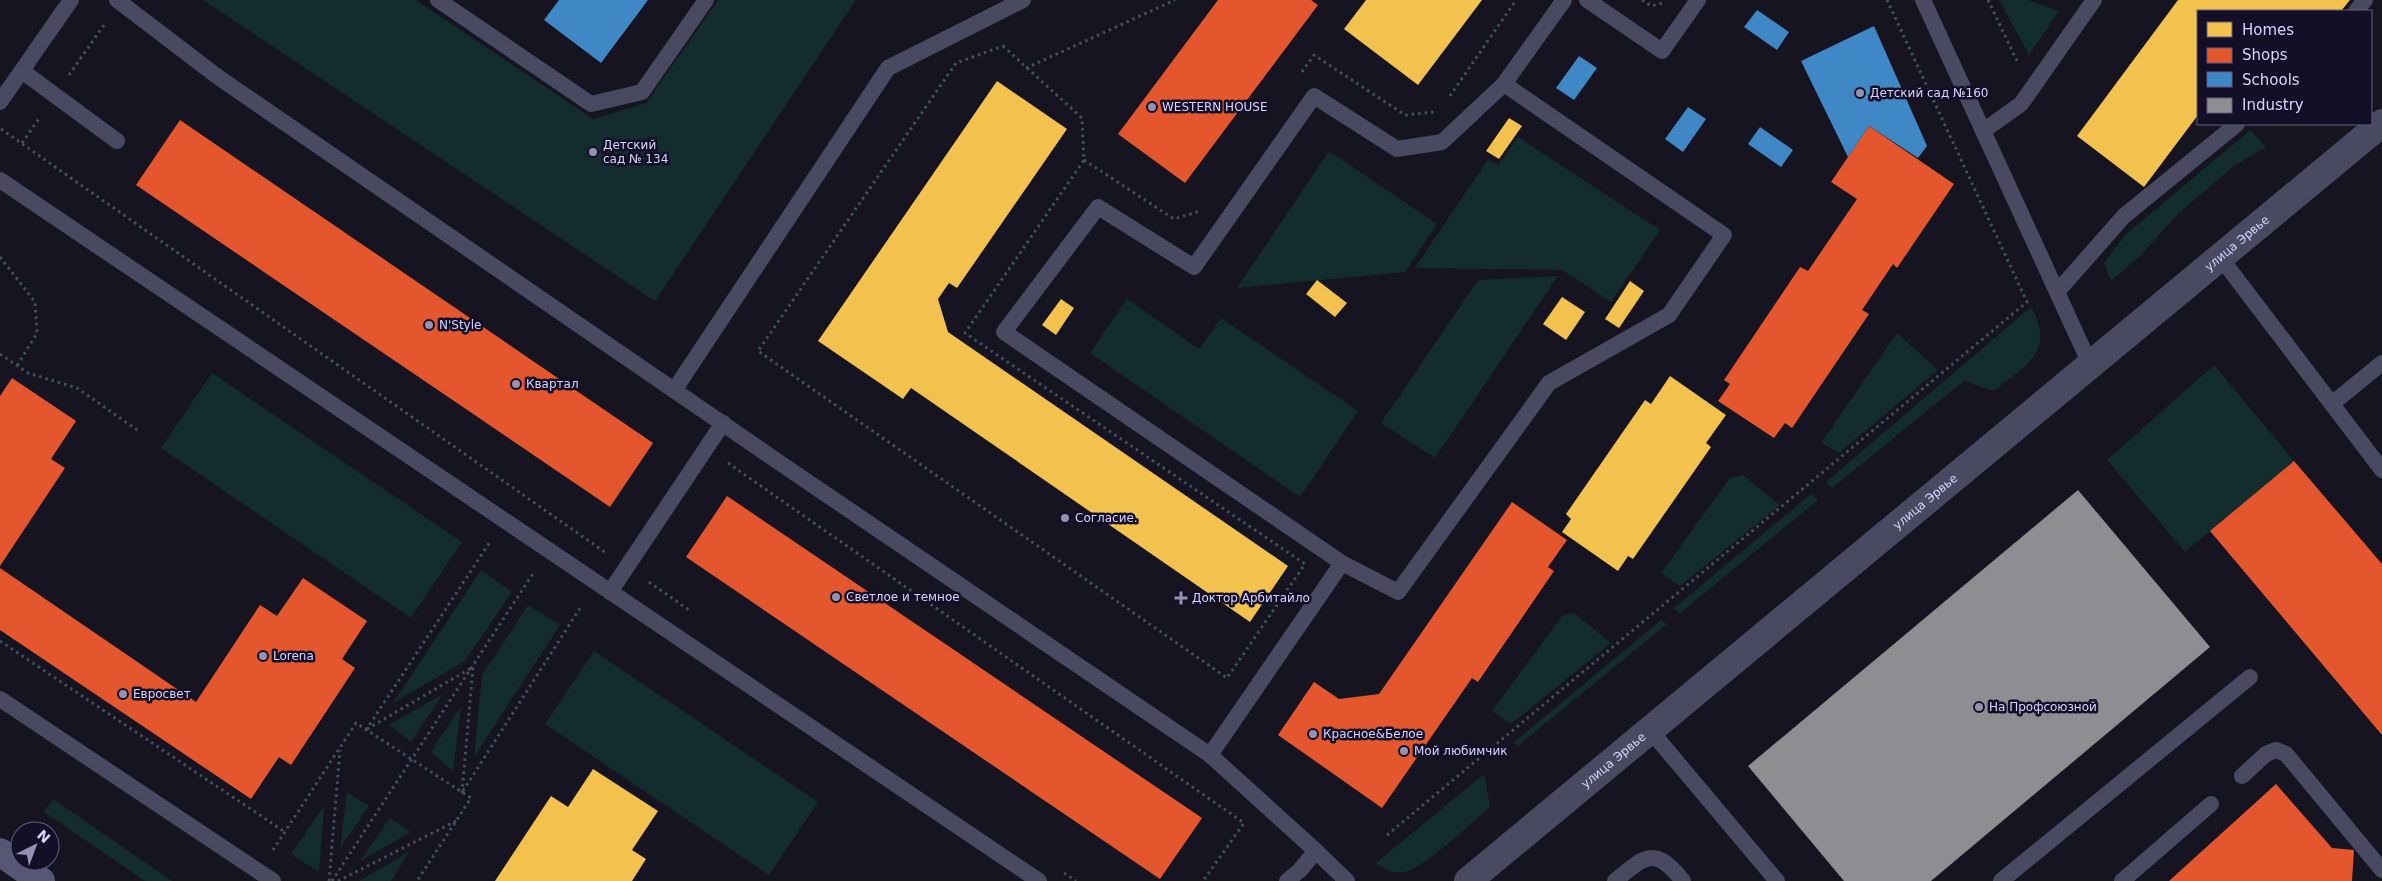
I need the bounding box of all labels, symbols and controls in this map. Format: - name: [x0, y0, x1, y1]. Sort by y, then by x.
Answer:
- legend: [2197, 10, 2372, 125]
- text: Homes: [2242, 21, 2294, 39]
- text: Shops: [2242, 46, 2288, 64]
- text: Schools: [2242, 71, 2300, 89]
- place label: Детский сад №160: [1870, 86, 1988, 100]
- marker: Детский сад №160: [1854, 87, 1866, 99]
- text: Industry: [2242, 96, 2304, 114]
- place label: WESTERN HOUSE: [1162, 100, 1268, 114]
- marker: WESTERN HOUSE: [1146, 101, 1158, 113]
- place label: Детский сад № 134: [603, 138, 668, 166]
- marker: Детский сад № 134: [587, 146, 599, 158]
- street label: улица Эрвье: [2202, 213, 2272, 274]
- place label: N'Style: [439, 318, 481, 332]
- marker: N'Style: [423, 319, 435, 331]
- place label: Квартал: [526, 377, 579, 391]
- marker: Квартал: [510, 378, 522, 390]
- street label: улица Эрвье: [1890, 471, 1960, 533]
- place label: Согласие.: [1075, 511, 1138, 525]
- marker: Согласие.: [1059, 512, 1071, 524]
- place label: Светлое и темное: [846, 590, 960, 604]
- marker: Светлое и темное: [830, 591, 842, 603]
- marker: Доктор Арбитайло: [1174, 591, 1188, 605]
- place label: Доктор Арбитайло: [1192, 591, 1310, 605]
- place label: Lorena: [273, 649, 314, 663]
- marker: Lorena: [257, 650, 269, 662]
- place label: Евросвет: [133, 687, 191, 701]
- marker: Евросвет: [117, 688, 129, 700]
- place label: На Профсоюзной: [1989, 700, 2097, 714]
- marker: На Профсоюзной: [1973, 701, 1985, 713]
- place label: Красное&Белое: [1323, 727, 1423, 741]
- marker: Красное&Белое: [1307, 728, 1319, 740]
- street label: улица Эрвье: [1578, 730, 1649, 791]
- place label: Мой любимчик: [1414, 744, 1507, 758]
- marker: Мой любимчик: [1398, 745, 1410, 757]
- north arrow: [10, 821, 60, 871]
- text: N: [34, 826, 53, 846]

